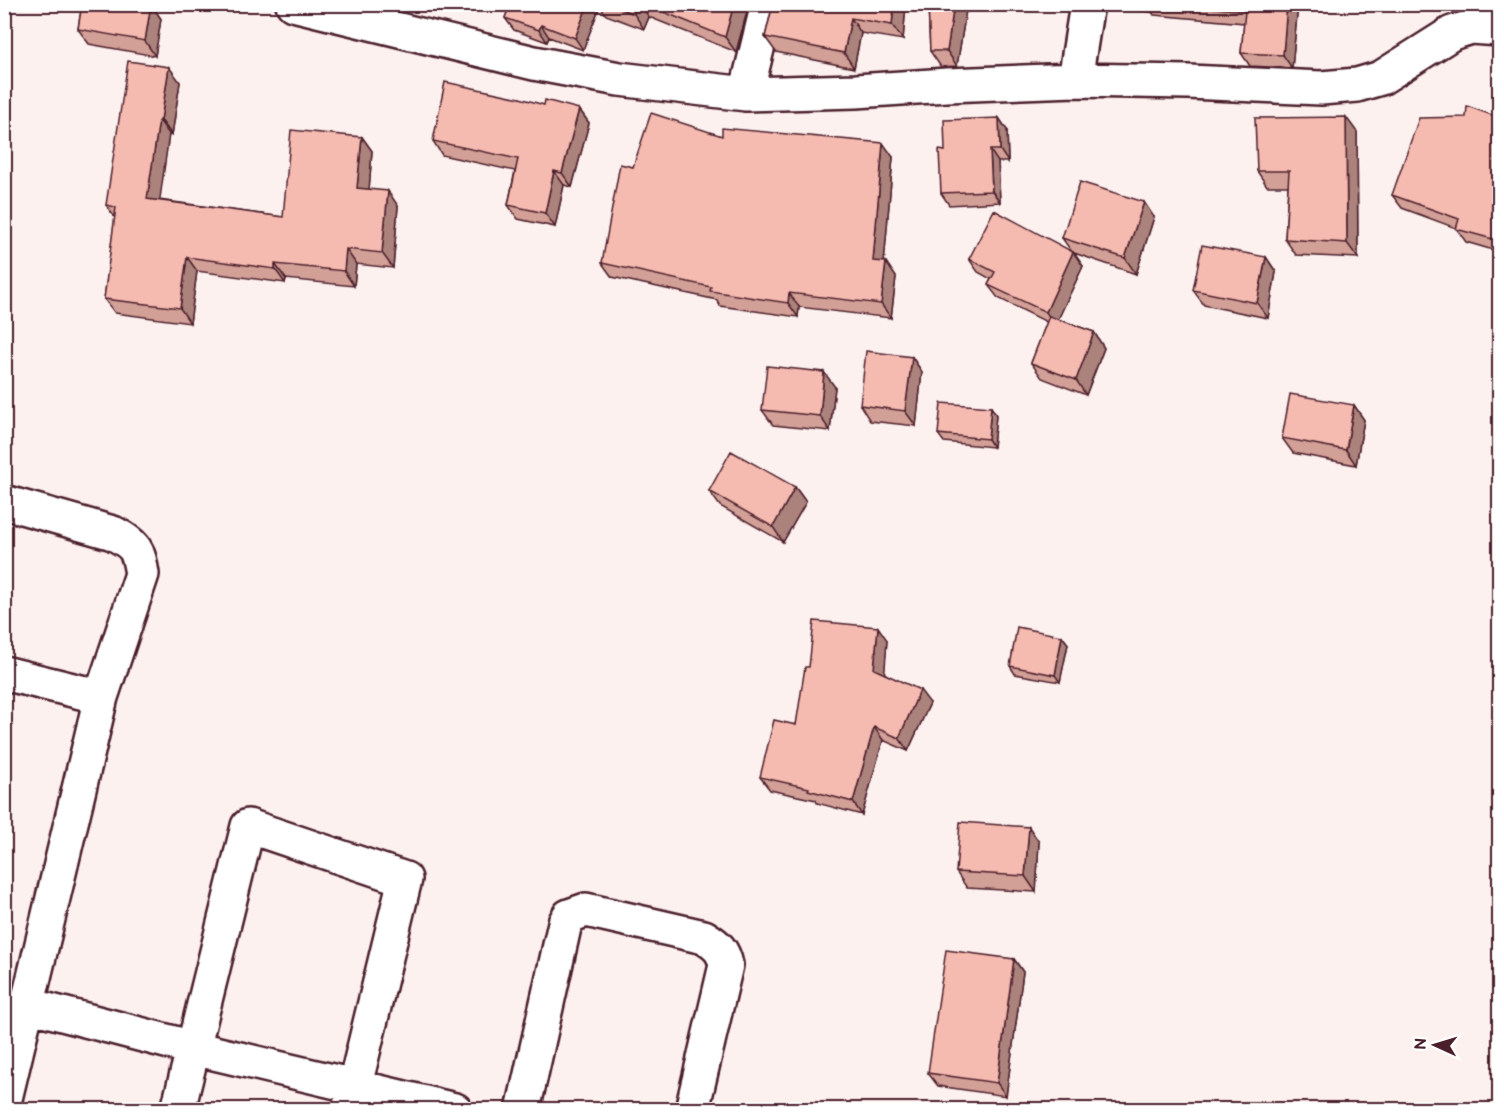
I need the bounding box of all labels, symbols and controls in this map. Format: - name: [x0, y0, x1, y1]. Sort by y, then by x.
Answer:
- north arrow: [1405, 1015, 1465, 1075]
- text: N: [1412, 1037, 1431, 1051]

